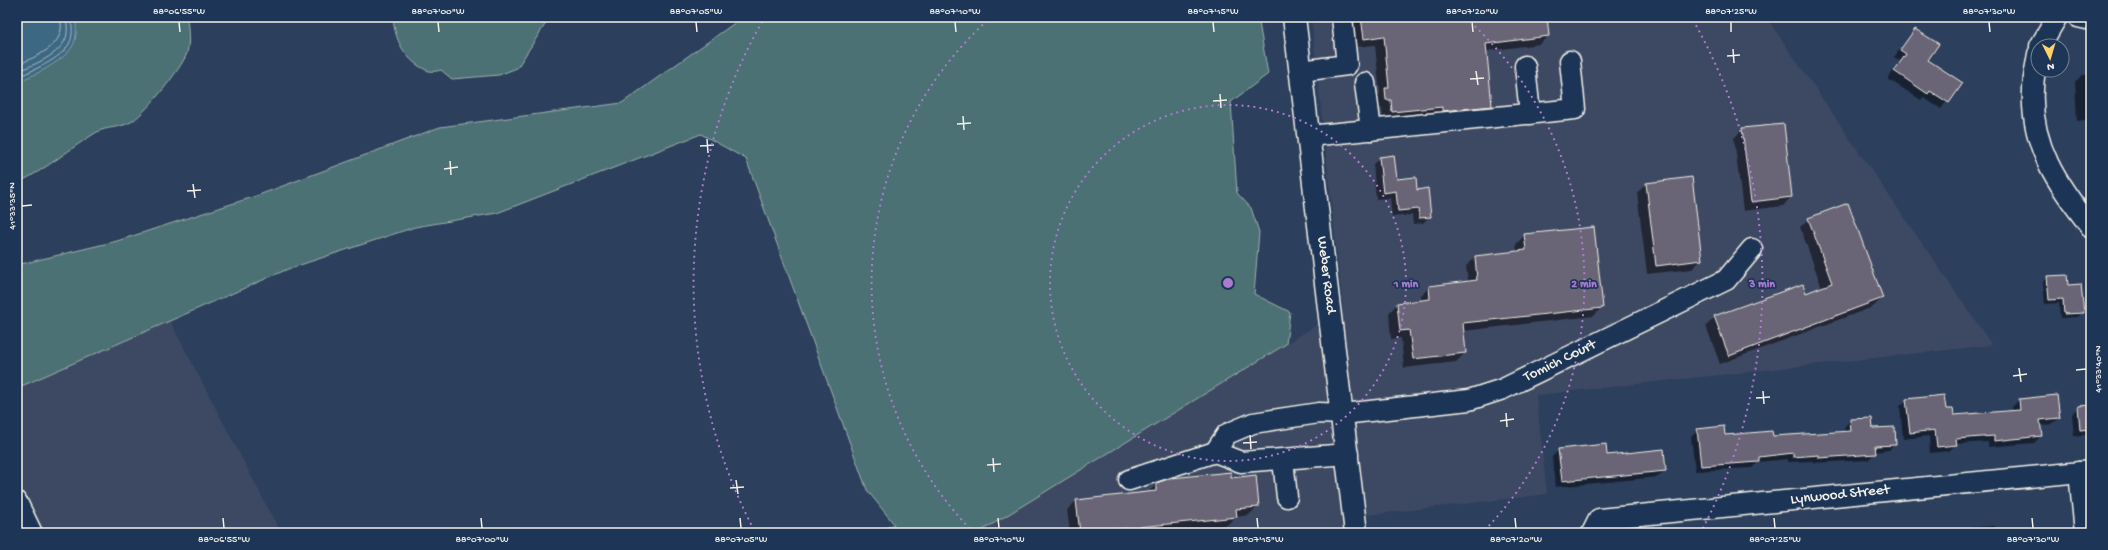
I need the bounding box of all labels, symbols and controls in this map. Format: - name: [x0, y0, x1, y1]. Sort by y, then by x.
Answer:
- text: 88°06'55"W: [153, 6, 205, 18]
- text: 88°07'00"W: [412, 6, 465, 18]
- text: 88°07'05"W: [670, 6, 723, 18]
- text: 88°07'10"W: [929, 6, 981, 18]
- text: 88°07'15"W: [1188, 6, 1239, 18]
- text: 88°07'20"W: [1446, 6, 1499, 18]
- text: 88°07'25"W: [1705, 6, 1757, 18]
- text: 88°07'30"W: [1963, 6, 2016, 18]
- north arrow: [2030, 38, 2070, 78]
- text: N: [2047, 60, 2055, 72]
- text: 41°33'35"N: [7, 182, 19, 230]
- street label: Weber Road: [1312, 235, 1340, 316]
- centre of rings: [1221, 276, 1235, 290]
- text: 1 min: [1393, 278, 1419, 292]
- text: 2 min: [1571, 278, 1597, 292]
- text: 3 min: [1748, 278, 1775, 292]
- street label: Tomich Court: [1520, 335, 1601, 387]
- text: 41°33'40"N: [2093, 345, 2105, 393]
- street label: Lynwood Street: [1790, 481, 1892, 509]
- text: 88°06'55"W: [198, 534, 250, 546]
- text: 88°07'00"W: [456, 534, 509, 546]
- text: 88°07'05"W: [715, 534, 768, 546]
- text: 88°07'10"W: [973, 534, 1025, 546]
- text: 88°07'15"W: [1233, 534, 1284, 546]
- text: 88°07'20"W: [1490, 534, 1543, 546]
- text: 88°07'25"W: [1749, 534, 1801, 546]
- text: 88°07'30"W: [2007, 534, 2060, 546]

